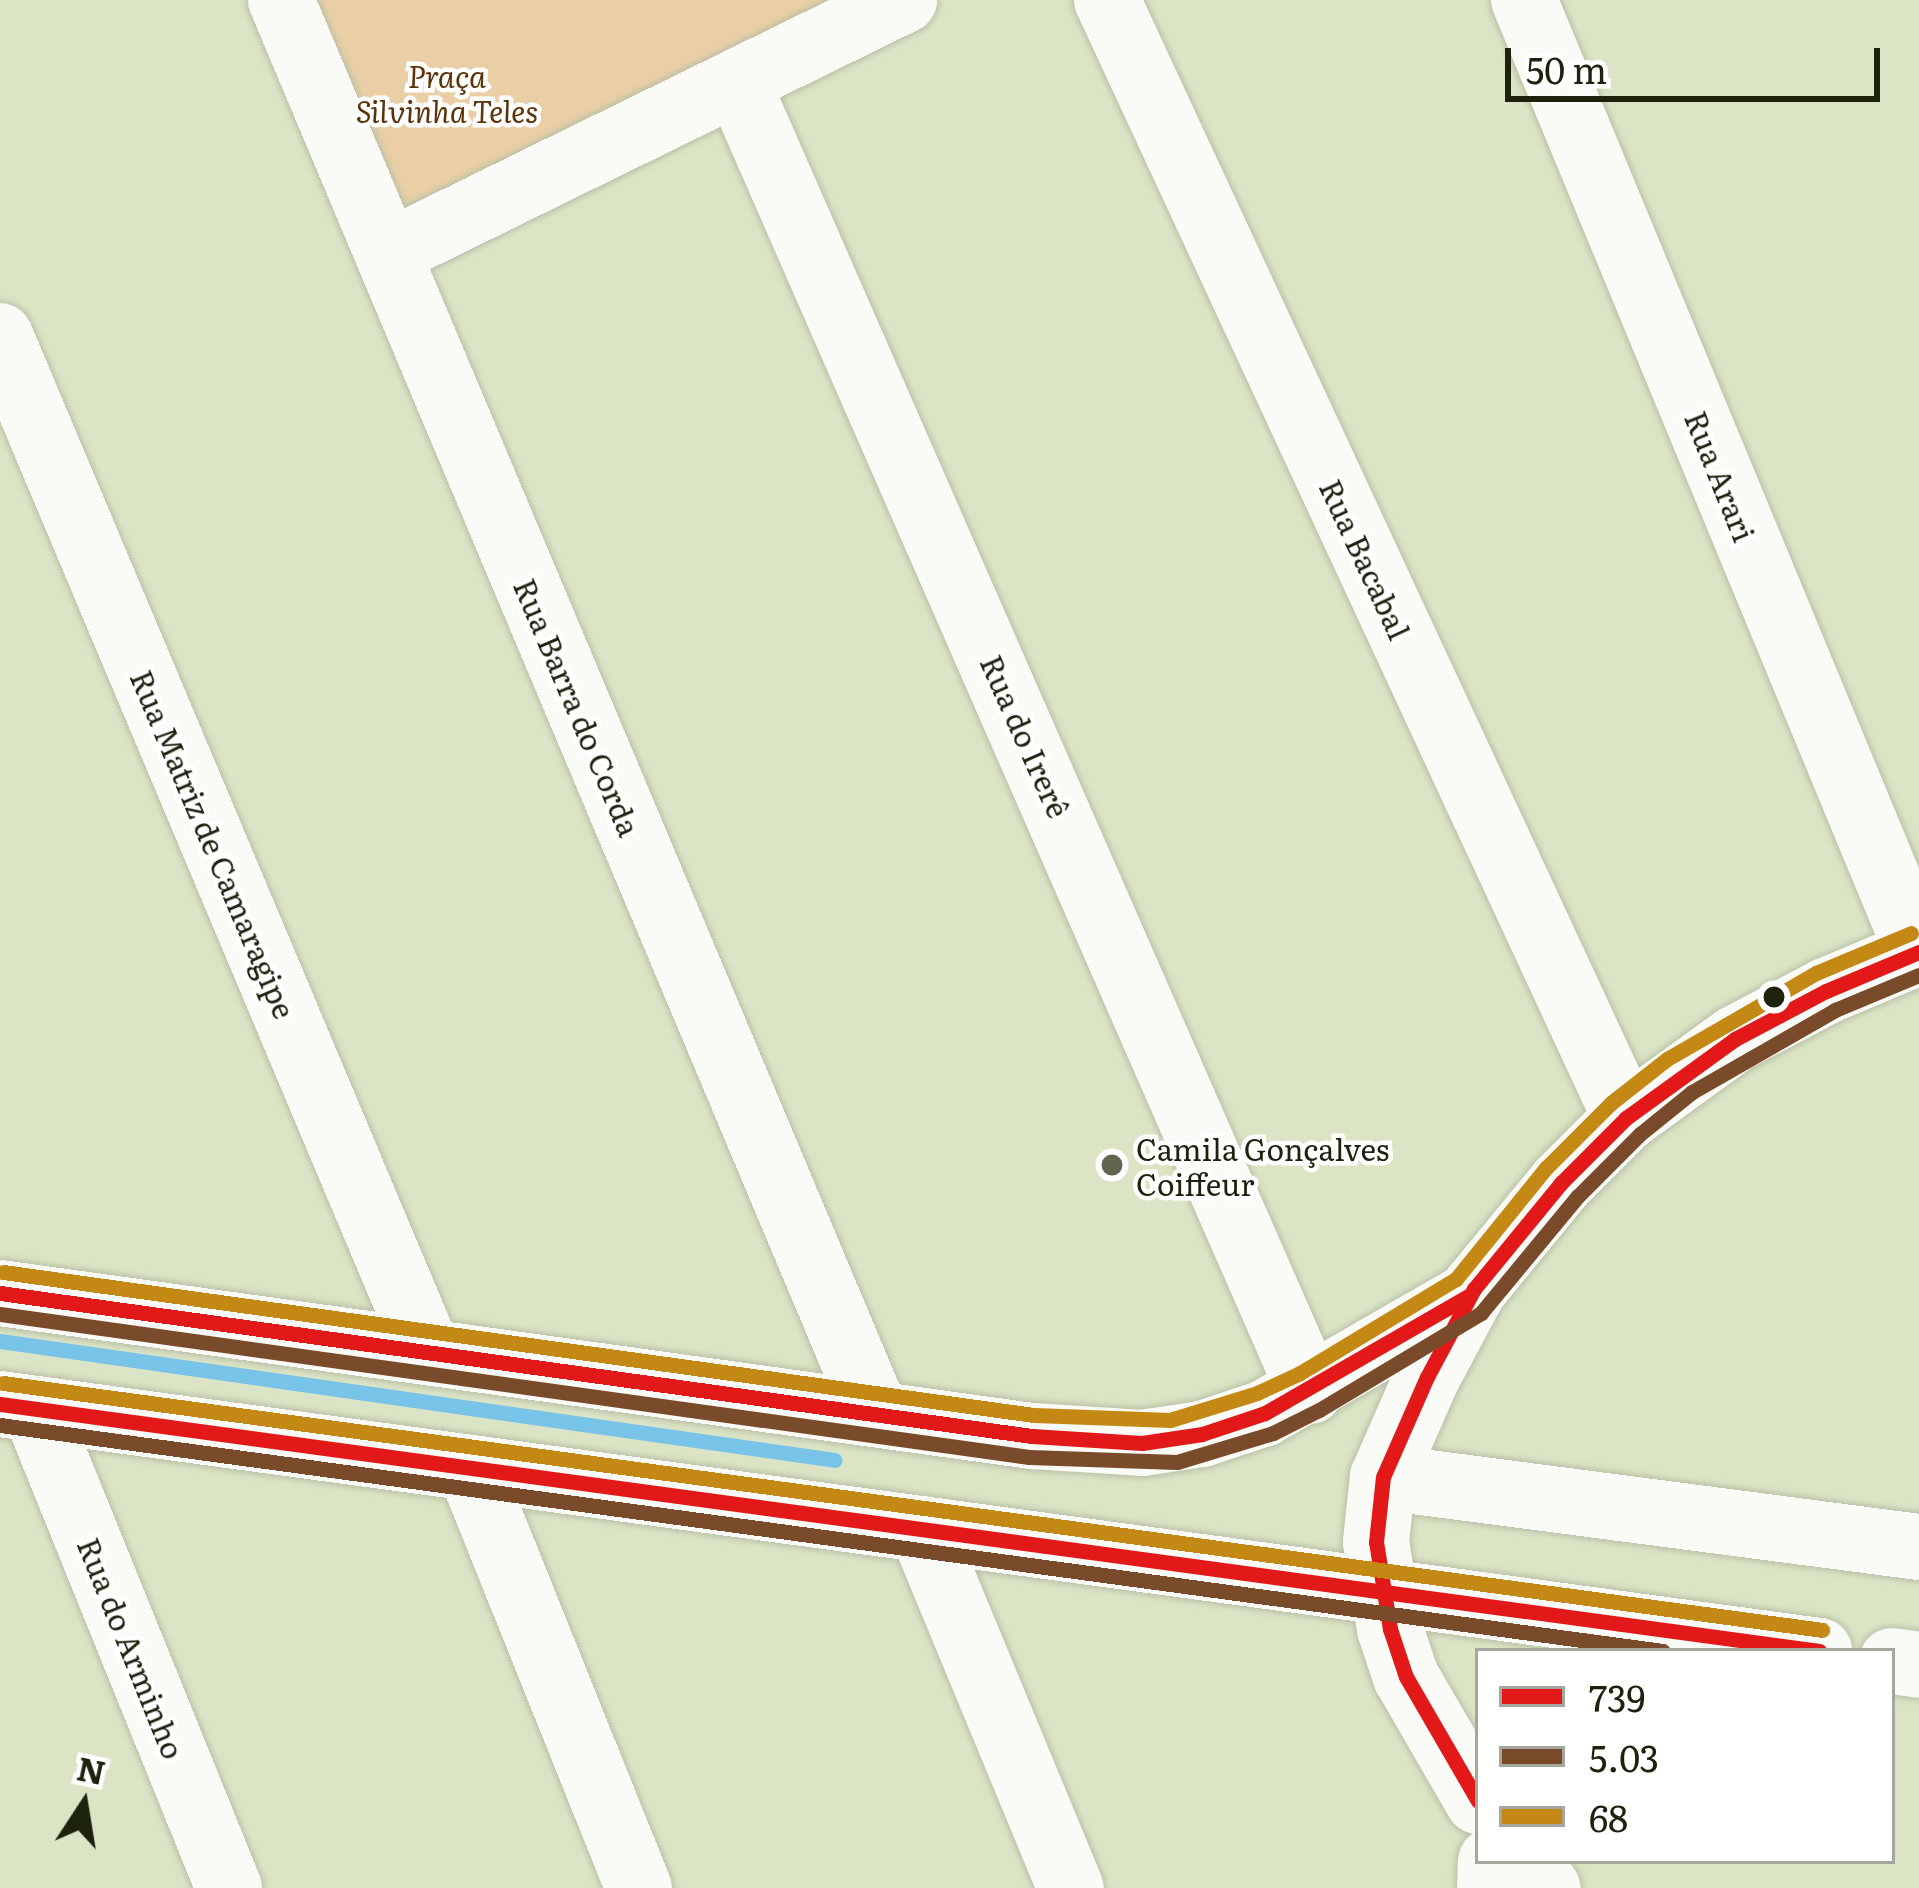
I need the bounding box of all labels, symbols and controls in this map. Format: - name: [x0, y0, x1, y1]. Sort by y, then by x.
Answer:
- scale bar: [1511, 24, 1886, 98]
- text: 50 m: [1526, 42, 1607, 95]
- park label: Praça Silvinha Teles: [356, 57, 538, 128]
- street label: Rua Arari: [1679, 406, 1763, 546]
- street label: Rua Bacabal: [1313, 473, 1419, 645]
- street label: Rua Barra do Corda: [507, 573, 649, 841]
- street label: Rua do Irerê: [974, 649, 1078, 823]
- street label: Rua Matriz de Camaragipe: [124, 664, 304, 1024]
- unlabelled marker: [1763, 986, 1785, 1008]
- place label: Camila Gonçalves Coiffeur: [1136, 1130, 1389, 1200]
- marker: Camila Gonçalves Coiffeur: [1099, 1152, 1125, 1178]
- street label: Rua do Arminho: [71, 1532, 193, 1764]
- legend: [1475, 1648, 1895, 1864]
- text: 739: [1589, 1670, 1645, 1723]
- text: 5.03: [1589, 1730, 1659, 1783]
- text: N: [73, 1741, 110, 1795]
- north arrow: [24, 1744, 144, 1864]
- text: 68: [1589, 1790, 1628, 1843]

